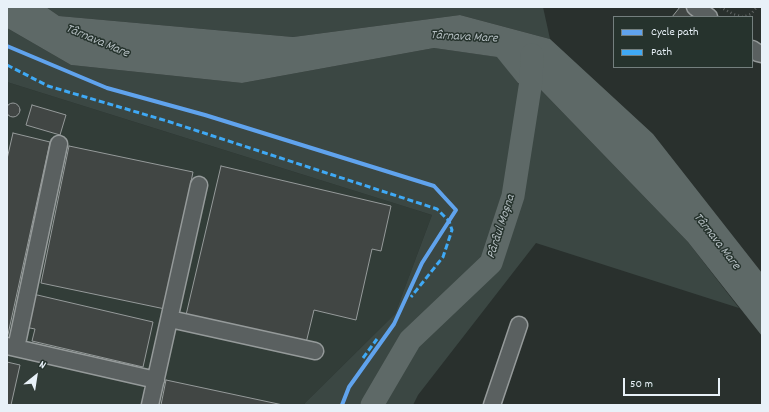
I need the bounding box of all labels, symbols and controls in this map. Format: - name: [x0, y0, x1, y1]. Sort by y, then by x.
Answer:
- legend: [613, 16, 753, 68]
- water label: Târnava Mare: [63, 22, 131, 62]
- text: Cycle path: [651, 24, 699, 41]
- water label: Târnava Mare: [430, 28, 498, 48]
- text: Path: [651, 44, 672, 61]
- water label: Pârâul Moșna: [484, 193, 520, 261]
- water label: Târnava Mare: [689, 211, 743, 273]
- north arrow: [16, 356, 56, 396]
- text: N: [36, 357, 48, 374]
- scale bar: [625, 370, 722, 396]
- text: 50 m: [630, 376, 653, 393]

